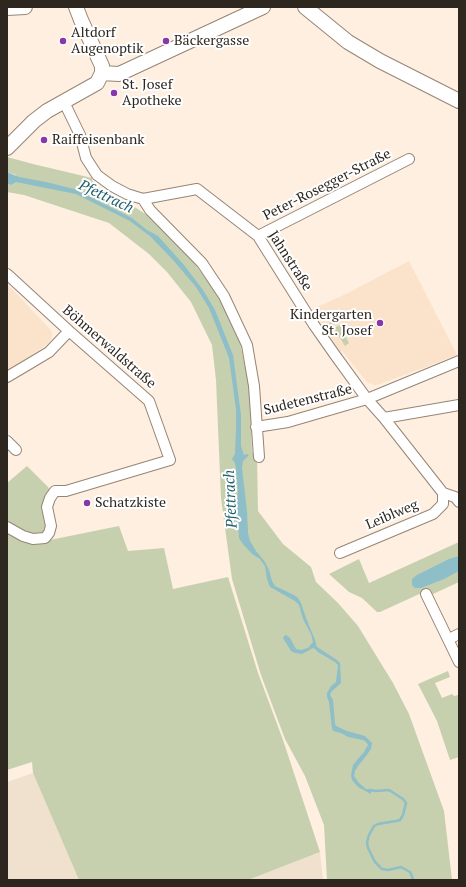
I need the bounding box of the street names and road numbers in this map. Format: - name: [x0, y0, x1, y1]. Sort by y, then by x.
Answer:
- street label: Peter-Rosegger-Straße: [260, 145, 394, 225]
- street label: Jahnstraße: [264, 228, 316, 294]
- street label: Böhmerwaldstraße: [59, 302, 159, 392]
- street label: Sudetenstraße: [262, 381, 354, 419]
- street label: Leiblweg: [363, 496, 421, 534]

